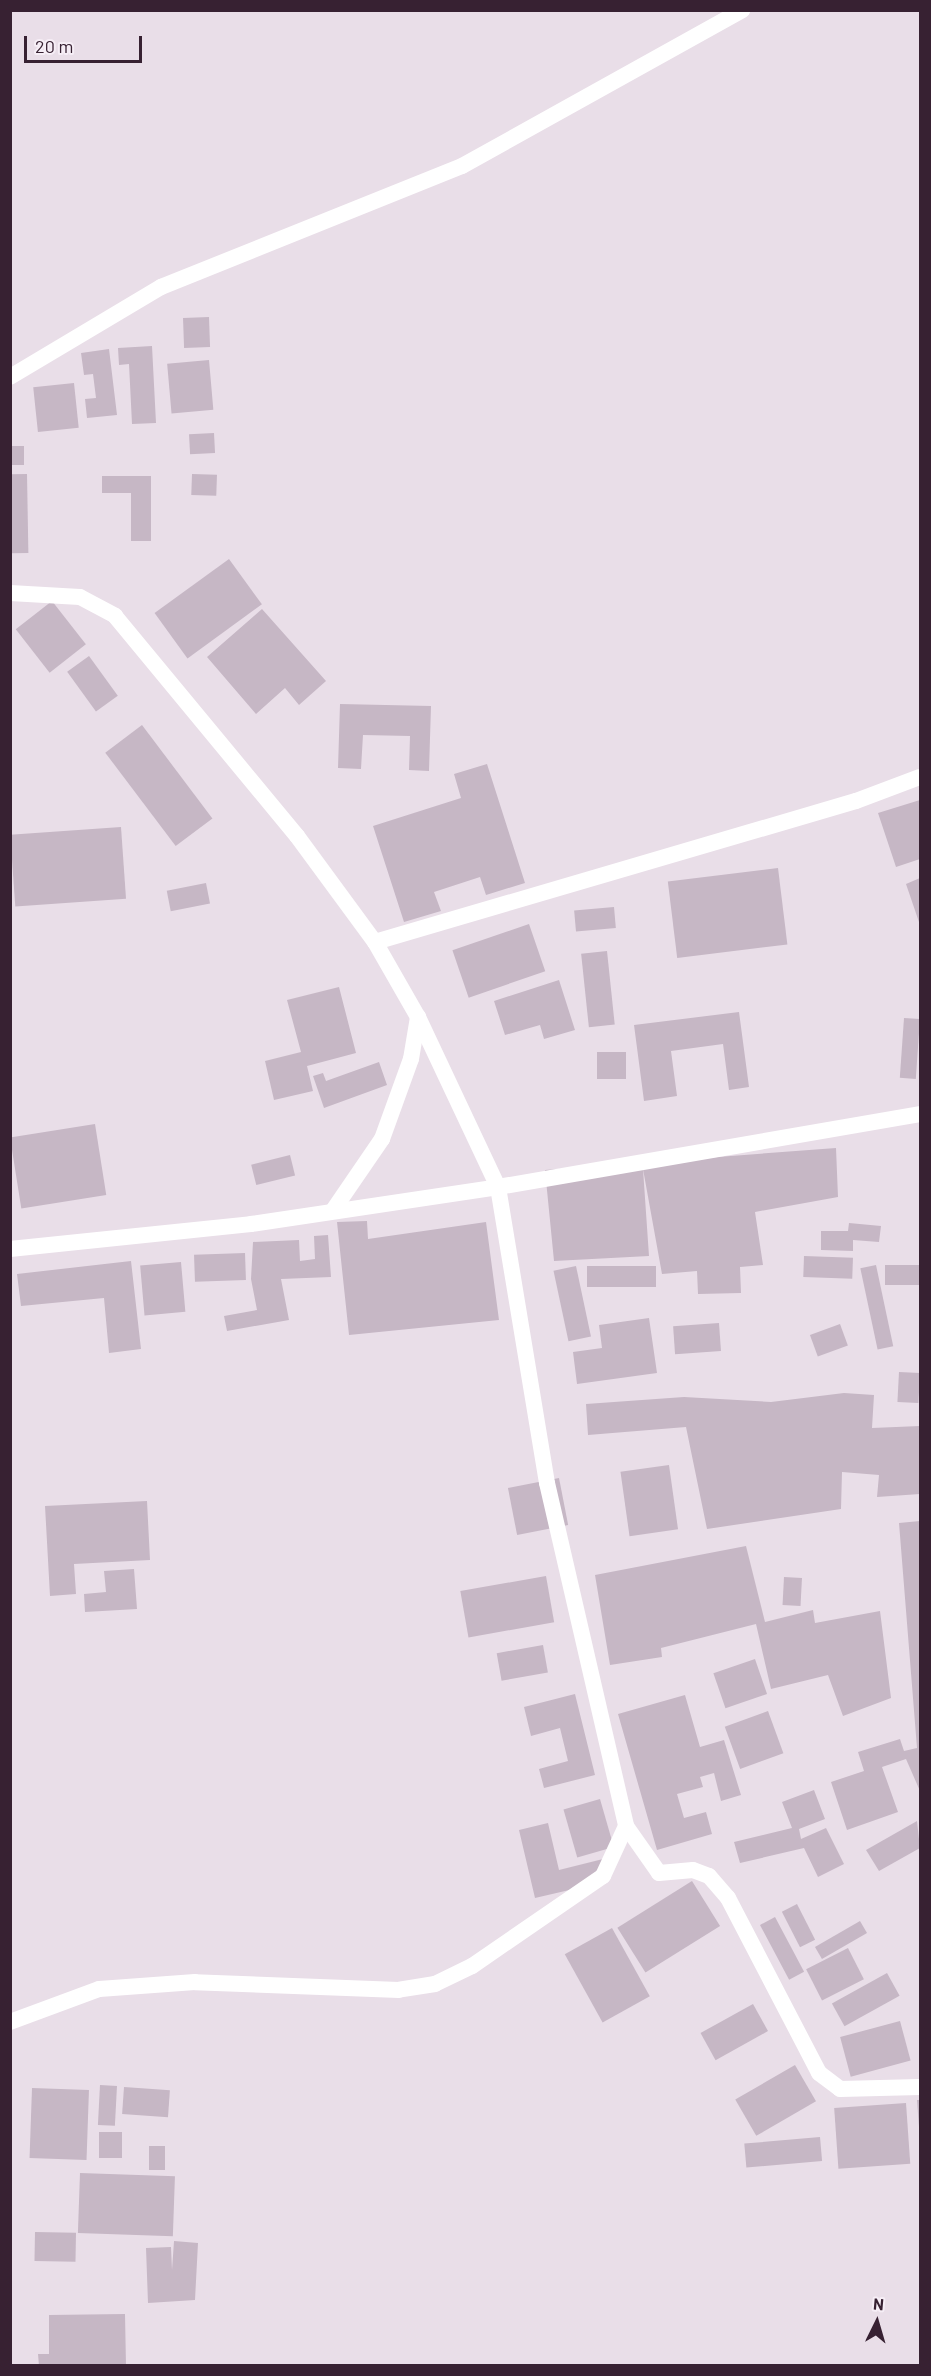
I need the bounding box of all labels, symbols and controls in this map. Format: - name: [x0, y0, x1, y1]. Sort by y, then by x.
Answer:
- scale bar: [27, 24, 146, 62]
- text: 20 m: [35, 35, 73, 57]
- north arrow: [847, 2292, 907, 2352]
- text: N: [872, 2294, 885, 2313]

